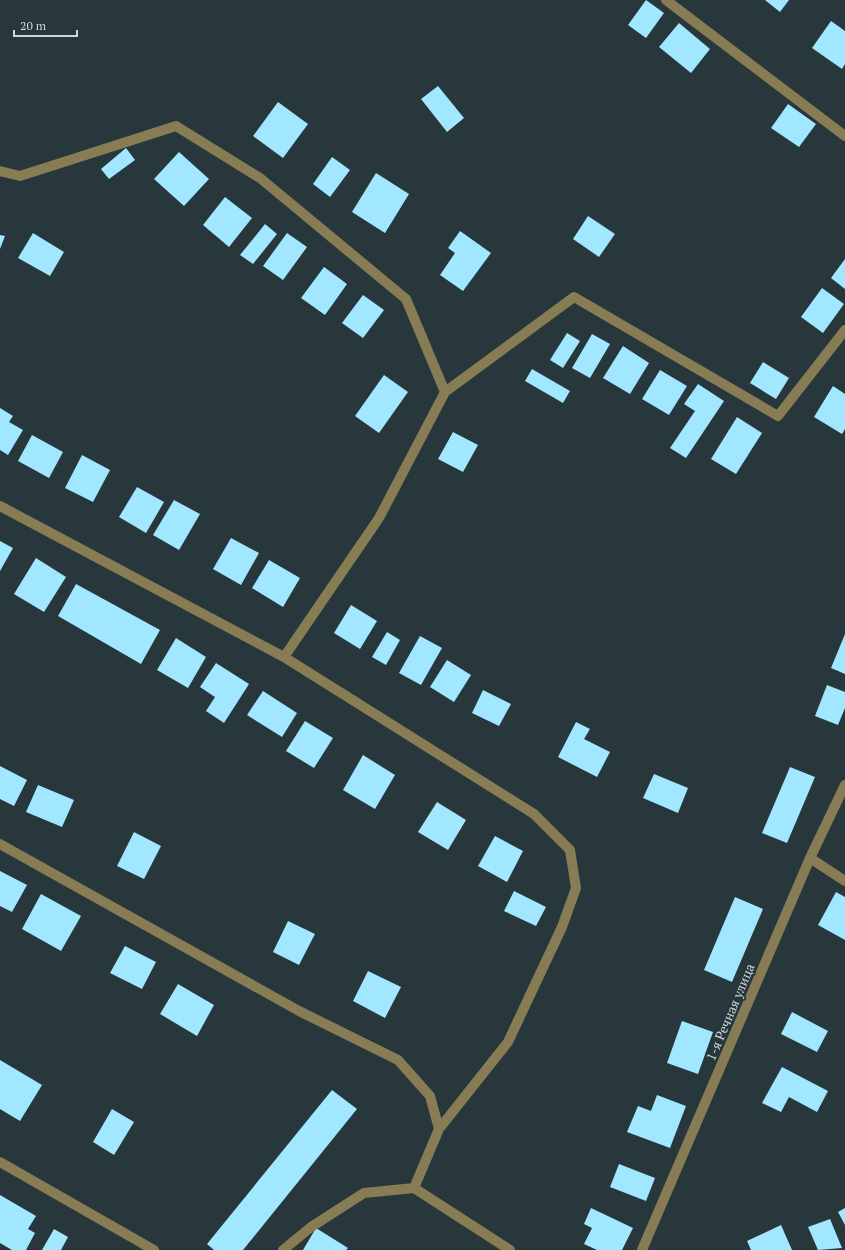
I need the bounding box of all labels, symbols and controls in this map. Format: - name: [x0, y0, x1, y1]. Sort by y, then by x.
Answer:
- scale bar: [14, 12, 77, 38]
- text: 20 m: [20, 18, 47, 33]
- street label: 1-я Речная улица: [701, 960, 759, 1063]

